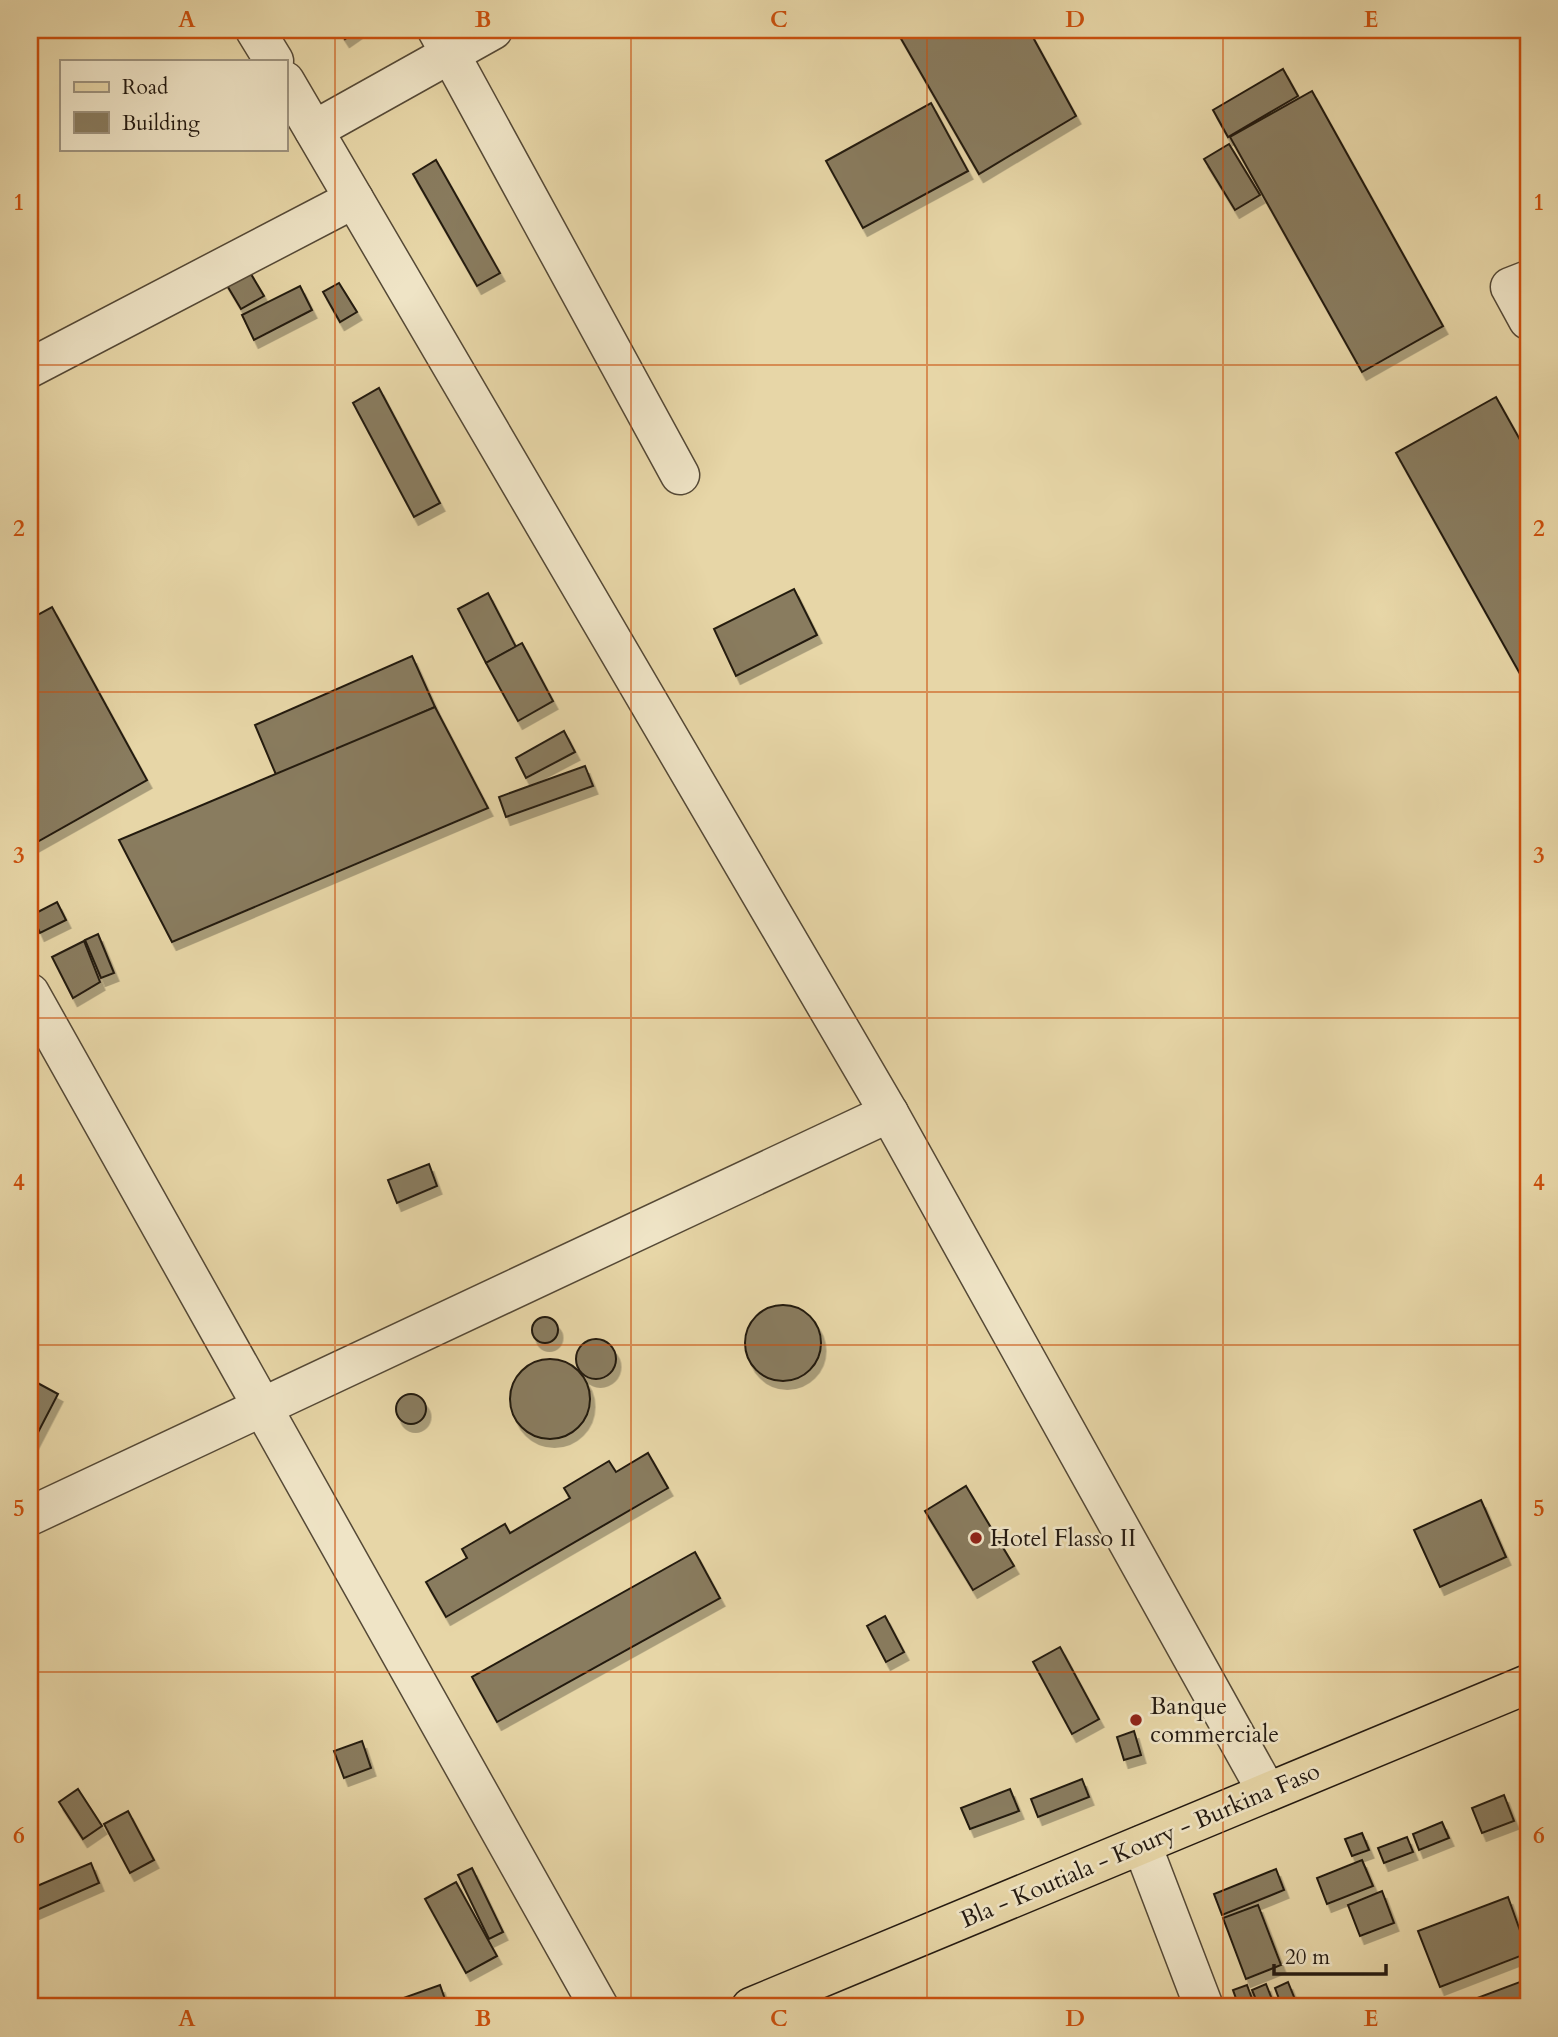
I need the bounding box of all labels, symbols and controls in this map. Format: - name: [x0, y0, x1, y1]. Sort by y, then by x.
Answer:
- text: A: [178, 4, 196, 35]
- text: B: [475, 4, 491, 35]
- text: C: [770, 4, 788, 35]
- text: D: [1065, 4, 1085, 35]
- text: E: [1364, 4, 1378, 35]
- legend: [60, 60, 287, 150]
- text: Road: [122, 73, 168, 102]
- text: Building: [122, 109, 200, 138]
- text: 1: [13, 187, 25, 218]
- text: 1: [1533, 187, 1545, 218]
- text: 2: [13, 513, 25, 544]
- text: 2: [1533, 513, 1545, 544]
- text: 3: [13, 840, 25, 871]
- text: 3: [1533, 840, 1545, 871]
- text: 4: [13, 1167, 25, 1198]
- text: 4: [1533, 1167, 1545, 1198]
- text: 5: [13, 1493, 25, 1524]
- text: 5: [1533, 1493, 1545, 1524]
- place label: Hotel Flasso II: [990, 1522, 1136, 1555]
- marker: Hotel Flasso II: [968, 1530, 984, 1546]
- place label: Banque commerciale: [1150, 1690, 1279, 1751]
- marker: Banque commerciale: [1128, 1712, 1144, 1728]
- street label: Bla - Koutiala - Koury - Burkina Faso: [955, 1755, 1325, 1936]
- text: 6: [13, 1820, 25, 1851]
- text: 6: [1533, 1820, 1545, 1851]
- scale bar: [1274, 1932, 1386, 1976]
- text: 20 m: [1285, 1943, 1330, 1972]
- text: A: [178, 2003, 196, 2034]
- text: B: [475, 2003, 491, 2034]
- text: C: [770, 2003, 788, 2034]
- text: D: [1065, 2003, 1085, 2034]
- text: E: [1364, 2003, 1378, 2034]

